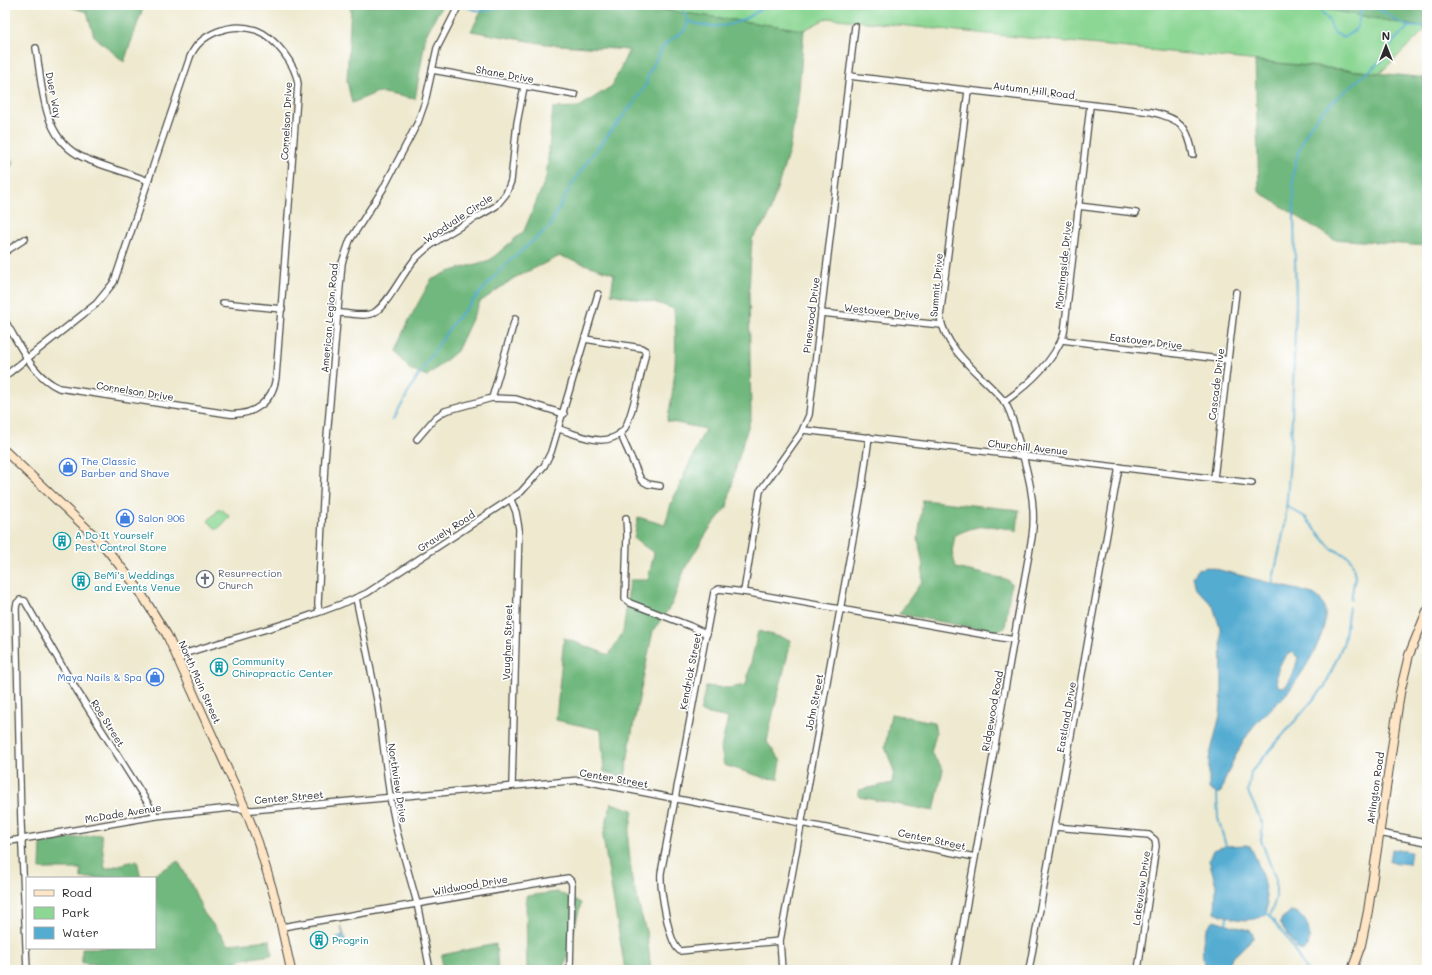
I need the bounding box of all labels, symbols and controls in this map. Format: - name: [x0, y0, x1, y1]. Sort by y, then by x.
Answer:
- north arrow: [1366, 26, 1406, 66]
- text: N: [1382, 28, 1390, 43]
- street label: Shane Drive: [475, 62, 535, 86]
- street label: Duer Way: [43, 71, 65, 119]
- street label: Autumn Hill Road: [992, 78, 1076, 102]
- street label: Cornelson Drive: [277, 82, 295, 160]
- street label: Woodvale Circle: [421, 190, 495, 246]
- street label: Morningside Drive: [1051, 220, 1075, 310]
- street label: Summit Drive: [926, 252, 946, 318]
- street label: American Legion Road: [317, 263, 341, 373]
- street label: Pinewood Drive: [799, 276, 823, 354]
- street label: Westover Drive: [843, 300, 921, 322]
- street label: Eastover Drive: [1109, 330, 1183, 352]
- street label: Cascade Drive: [1205, 347, 1227, 421]
- street label: Cornelson Drive: [95, 378, 175, 404]
- street label: Churchill Avenue: [987, 436, 1069, 458]
- place label: The Classic Barber and Shave: [81, 454, 170, 480]
- shop icon: The Classic Barber and Shave: [58, 457, 78, 477]
- street label: Gravely Road: [415, 507, 477, 555]
- shop icon: Salon 906: [115, 508, 135, 528]
- place label: Salon 906: [138, 511, 185, 525]
- place label: A Do It Yourself Pest Control Store: [75, 528, 167, 554]
- building icon: A Do It Yourself Pest Control Store: [52, 531, 72, 551]
- place label: Resurrection Church: [218, 566, 282, 592]
- place label: BeMi's Weddings and Events Venue: [94, 568, 180, 594]
- church icon: Resurrection Church: [195, 569, 215, 589]
- building icon: BeMi's Weddings and Events Venue: [71, 571, 91, 591]
- street label: Vaughan Street: [499, 604, 515, 680]
- street label: Kendrick Street: [676, 631, 704, 711]
- street label: North Main Street: [175, 638, 225, 726]
- place label: Community Chiropractic Center: [232, 654, 333, 680]
- building icon: Community Chiropractic Center: [209, 657, 229, 677]
- shop icon: Maya Nails & Spa: [145, 667, 165, 687]
- street label: Ridgewood Road: [978, 669, 1006, 753]
- place label: Maya Nails & Spa: [57, 670, 142, 684]
- street label: John Street: [802, 672, 826, 732]
- street label: Eastland Drive: [1053, 681, 1079, 753]
- street label: Roe Street: [88, 697, 128, 749]
- street label: Northview Drive: [385, 742, 411, 824]
- street label: Arlington Road: [1363, 751, 1387, 825]
- street label: Center Street: [579, 765, 649, 791]
- street label: Center Street: [254, 787, 324, 807]
- street label: McDade Avenue: [84, 800, 162, 826]
- street label: Center Street: [897, 825, 967, 853]
- street label: Lakeview Drive: [1129, 850, 1153, 926]
- street label: Wildwood Drive: [431, 871, 509, 899]
- legend: [26, 877, 156, 949]
- text: Road: [62, 884, 92, 900]
- text: Park: [62, 904, 89, 920]
- text: Water: [62, 924, 99, 940]
- building icon: Progrin: [309, 930, 329, 950]
- place label: Progrin: [332, 933, 368, 947]

